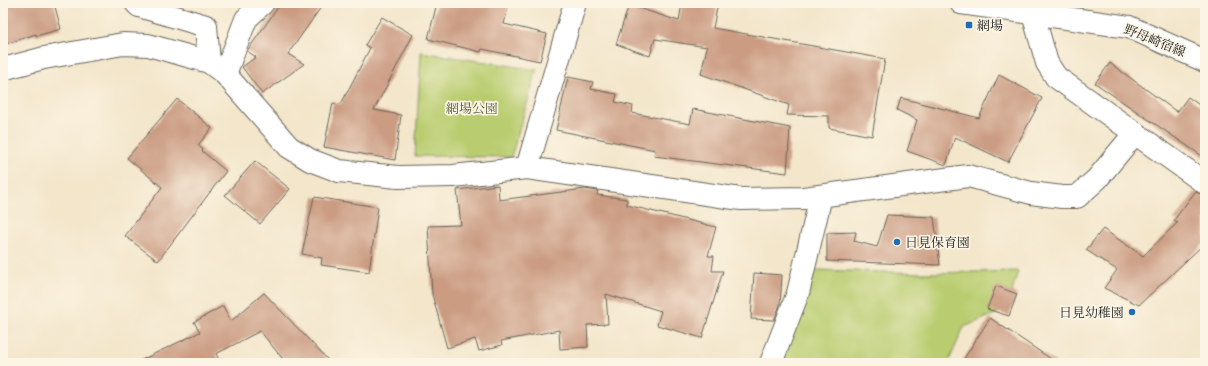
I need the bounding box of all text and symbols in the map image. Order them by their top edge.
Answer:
place label: 網場 [977,17,1003,35]
marker: 網場 [964,20,974,30]
street label: 野母崎宿線 [1121,20,1188,61]
park label: 網場公園 [446,100,498,118]
place label: 日見保育園 [905,234,970,252]
marker: 日見保育園 [892,237,902,247]
place label: 日見幼稚園 [1059,304,1124,322]
marker: 日見幼稚園 [1127,307,1137,317]

